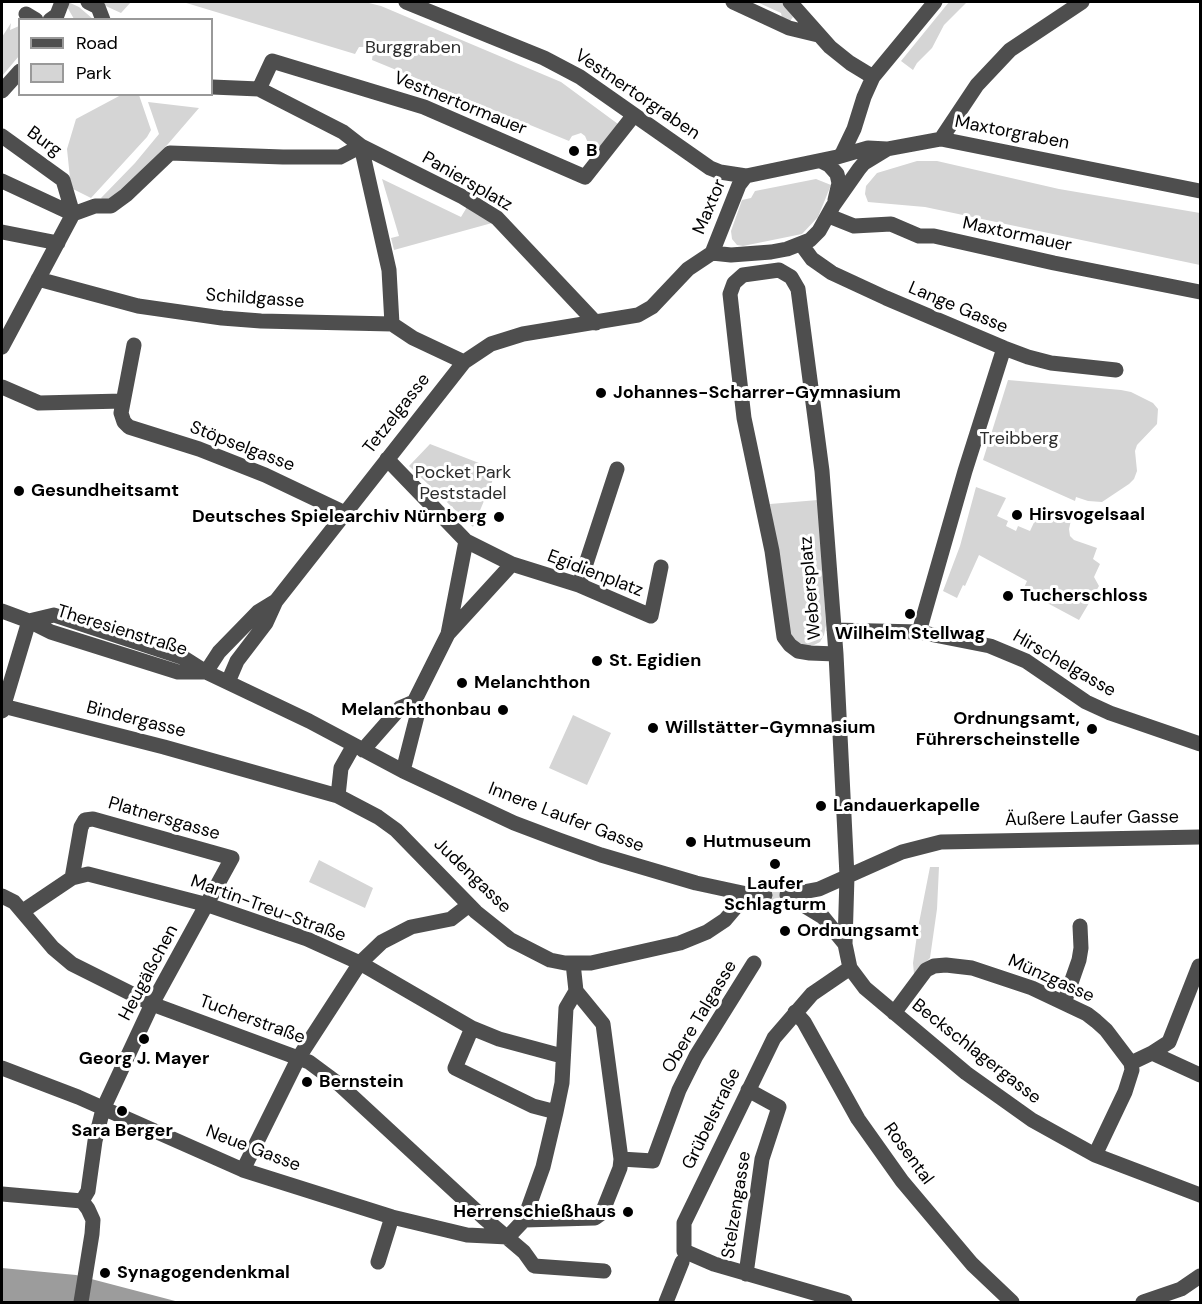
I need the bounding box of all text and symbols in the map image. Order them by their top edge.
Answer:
legend [18,18,213,96]
text: Road [76,31,118,55]
park label: Burggraben [365,37,461,59]
street label: Vestnertorgraben [570,45,704,145]
text: Park [76,61,112,85]
street label: Vestnertormauer [391,68,529,140]
street label: Maxtorgraben [953,111,1071,155]
street label: Burg [22,122,66,162]
place label: B [586,140,597,162]
marker: B [567,144,581,158]
street label: Paniersplatz [418,148,516,216]
street label: Maxtor [689,176,731,238]
street label: Maxtormauer [960,213,1074,257]
street label: Lange Gasse [905,277,1011,339]
street label: Schildgasse [205,285,305,313]
street label: Tetzelgasse [359,370,435,458]
place label: Johannes-Scharrer-Gymnasium [613,382,901,404]
marker: Johannes-Scharrer-Gymnasium [594,386,608,400]
street label: Stöpselgasse [187,417,297,477]
park label: Treibberg [979,428,1059,450]
park label: Pocket Park Peststadel [415,462,511,504]
place label: Gesundheitsamt [31,480,179,502]
marker: Gesundheitsamt [12,484,26,498]
place label: Hirsvogelsaal [1029,504,1145,526]
place label: Deutsches Spielearchiv Nürnberg [192,506,487,528]
marker: Hirsvogelsaal [1010,508,1024,522]
marker: Deutsches Spielearchiv Nürnberg [492,510,506,524]
street label: Webersplatz [796,535,826,641]
street label: Egidienplatz [544,546,646,602]
place label: Tucherschloss [1020,585,1148,607]
marker: Tucherschloss [1001,589,1015,603]
street label: Theresienstraße [54,601,190,661]
marker: Wilhelm Stellwag [903,607,917,621]
place label: Wilhelm Stellwag [835,623,985,645]
street label: Hirschelgasse [1009,626,1119,702]
place label: St. Egidien [609,650,701,672]
marker: St. Egidien [590,654,604,668]
place label: Melanchthon [474,672,590,694]
marker: Melanchthon [455,676,469,690]
street label: Bindergasse [84,697,188,743]
place label: Melanchthonbau [341,699,491,721]
marker: Melanchthonbau [496,703,510,717]
place label: Ordnungsamt, Führerscheinstelle [916,708,1080,750]
place label: Willstätter-Gymnasium [665,717,875,739]
marker: Willstätter-Gymnasium [646,721,660,735]
marker: Ordnungsamt, Führerscheinstelle [1085,722,1099,736]
street label: Innere Laufer Gasse [485,778,647,858]
street label: Platnersgasse [106,793,222,845]
place label: Landauerkapelle [833,795,980,817]
marker: Landauerkapelle [814,799,828,813]
street label: Äußere Laufer Gasse [1005,807,1179,831]
place label: Hutmuseum [703,831,811,853]
street label: Judengasse [429,834,515,918]
marker: Hutmuseum [684,835,698,849]
marker: Laufer Schlagturm [768,857,782,871]
street label: Martin-Treu-Straße [187,871,349,947]
place label: Laufer Schlagturm [724,873,826,916]
place label: Ordnungsamt [797,920,919,942]
street label: Heugäßchen [115,921,183,1025]
marker: Ordnungsamt [778,924,792,938]
street label: Münzgasse [1005,950,1097,1008]
street label: Obere Talgasse [658,957,742,1077]
street label: Tucherstraße [196,991,308,1049]
street label: Beckschlagergasse [907,995,1045,1109]
marker: Georg J. Mayer [137,1032,151,1046]
place label: Georg J. Mayer [79,1048,209,1070]
street label: Grübelstraße [678,1065,746,1173]
place label: Bernstein [319,1071,404,1093]
marker: Bernstein [300,1075,314,1089]
marker: Sara Berger [115,1104,129,1118]
street label: Rosental [878,1119,938,1189]
place label: Sara Berger [71,1120,173,1142]
street label: Neue Gasse [203,1121,303,1177]
street label: Stelzengasse [718,1150,756,1260]
place label: Herrenschießhaus [453,1201,616,1223]
marker: Herrenschießhaus [621,1205,635,1219]
place label: Synagogendenkmal [117,1262,290,1284]
marker: Synagogendenkmal [98,1266,112,1280]

